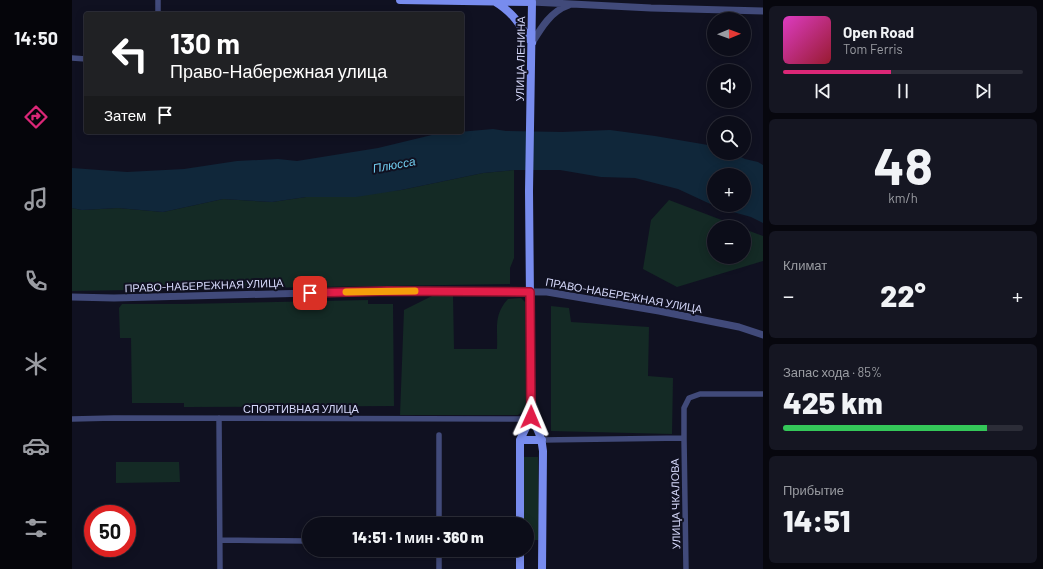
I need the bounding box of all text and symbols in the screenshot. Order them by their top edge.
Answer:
north arrow [707,12,751,56]
map controls [707,12,751,264]
street label: УЛИЦА ЛЕНИНА [513,16,527,102]
text: Open Road [843,23,914,41]
text: 130 m [170,26,240,60]
text: 14:50 [14,27,58,49]
icon: left [104,28,156,80]
text: Tom Ferris [843,41,903,57]
text: Право-Набережная улица [170,60,387,82]
button: sound [707,64,751,108]
icon: previous [812,80,834,102]
icon: pause [892,80,914,102]
icon: next [972,80,994,102]
icon: directions [22,103,50,131]
icon: arrive [154,104,176,126]
text: Затем [104,106,146,124]
button: search [707,116,751,160]
text: 48 [873,133,933,195]
water label: Плюсса [372,153,417,175]
button: + [707,168,751,212]
icon: music [22,185,50,213]
text: km/h [888,190,918,206]
button: − [707,220,751,264]
text: Климат [783,257,827,273]
icon: phone [22,267,50,295]
street label: ПРАВО-НАБЕРЕЖНАЯ УЛИЦА [545,275,704,315]
street label: ПРАВО-НАБЕРЕЖНАЯ УЛИЦА [124,276,284,294]
pin [293,276,327,310]
text: 22° [880,277,926,313]
icon: arrive [299,282,321,304]
text: − [783,282,794,308]
text: + [1012,282,1023,308]
icon: climate [22,350,50,378]
text: Запас хода · 85% [783,364,882,380]
text: 425 km [783,384,883,420]
position arrow [510,396,552,438]
street label: СПОРТИВНАЯ УЛИЦА [243,402,360,415]
icon: car [22,432,50,460]
street label: УЛИЦА ЧКАЛОВА [668,458,682,550]
text: Прибытие [783,482,844,498]
text: 14:51 [783,502,850,538]
speed limit sign: 50 [84,505,136,557]
icon: filters [22,514,50,542]
text: 14:51 · 1 мин · 360 m [352,528,484,546]

